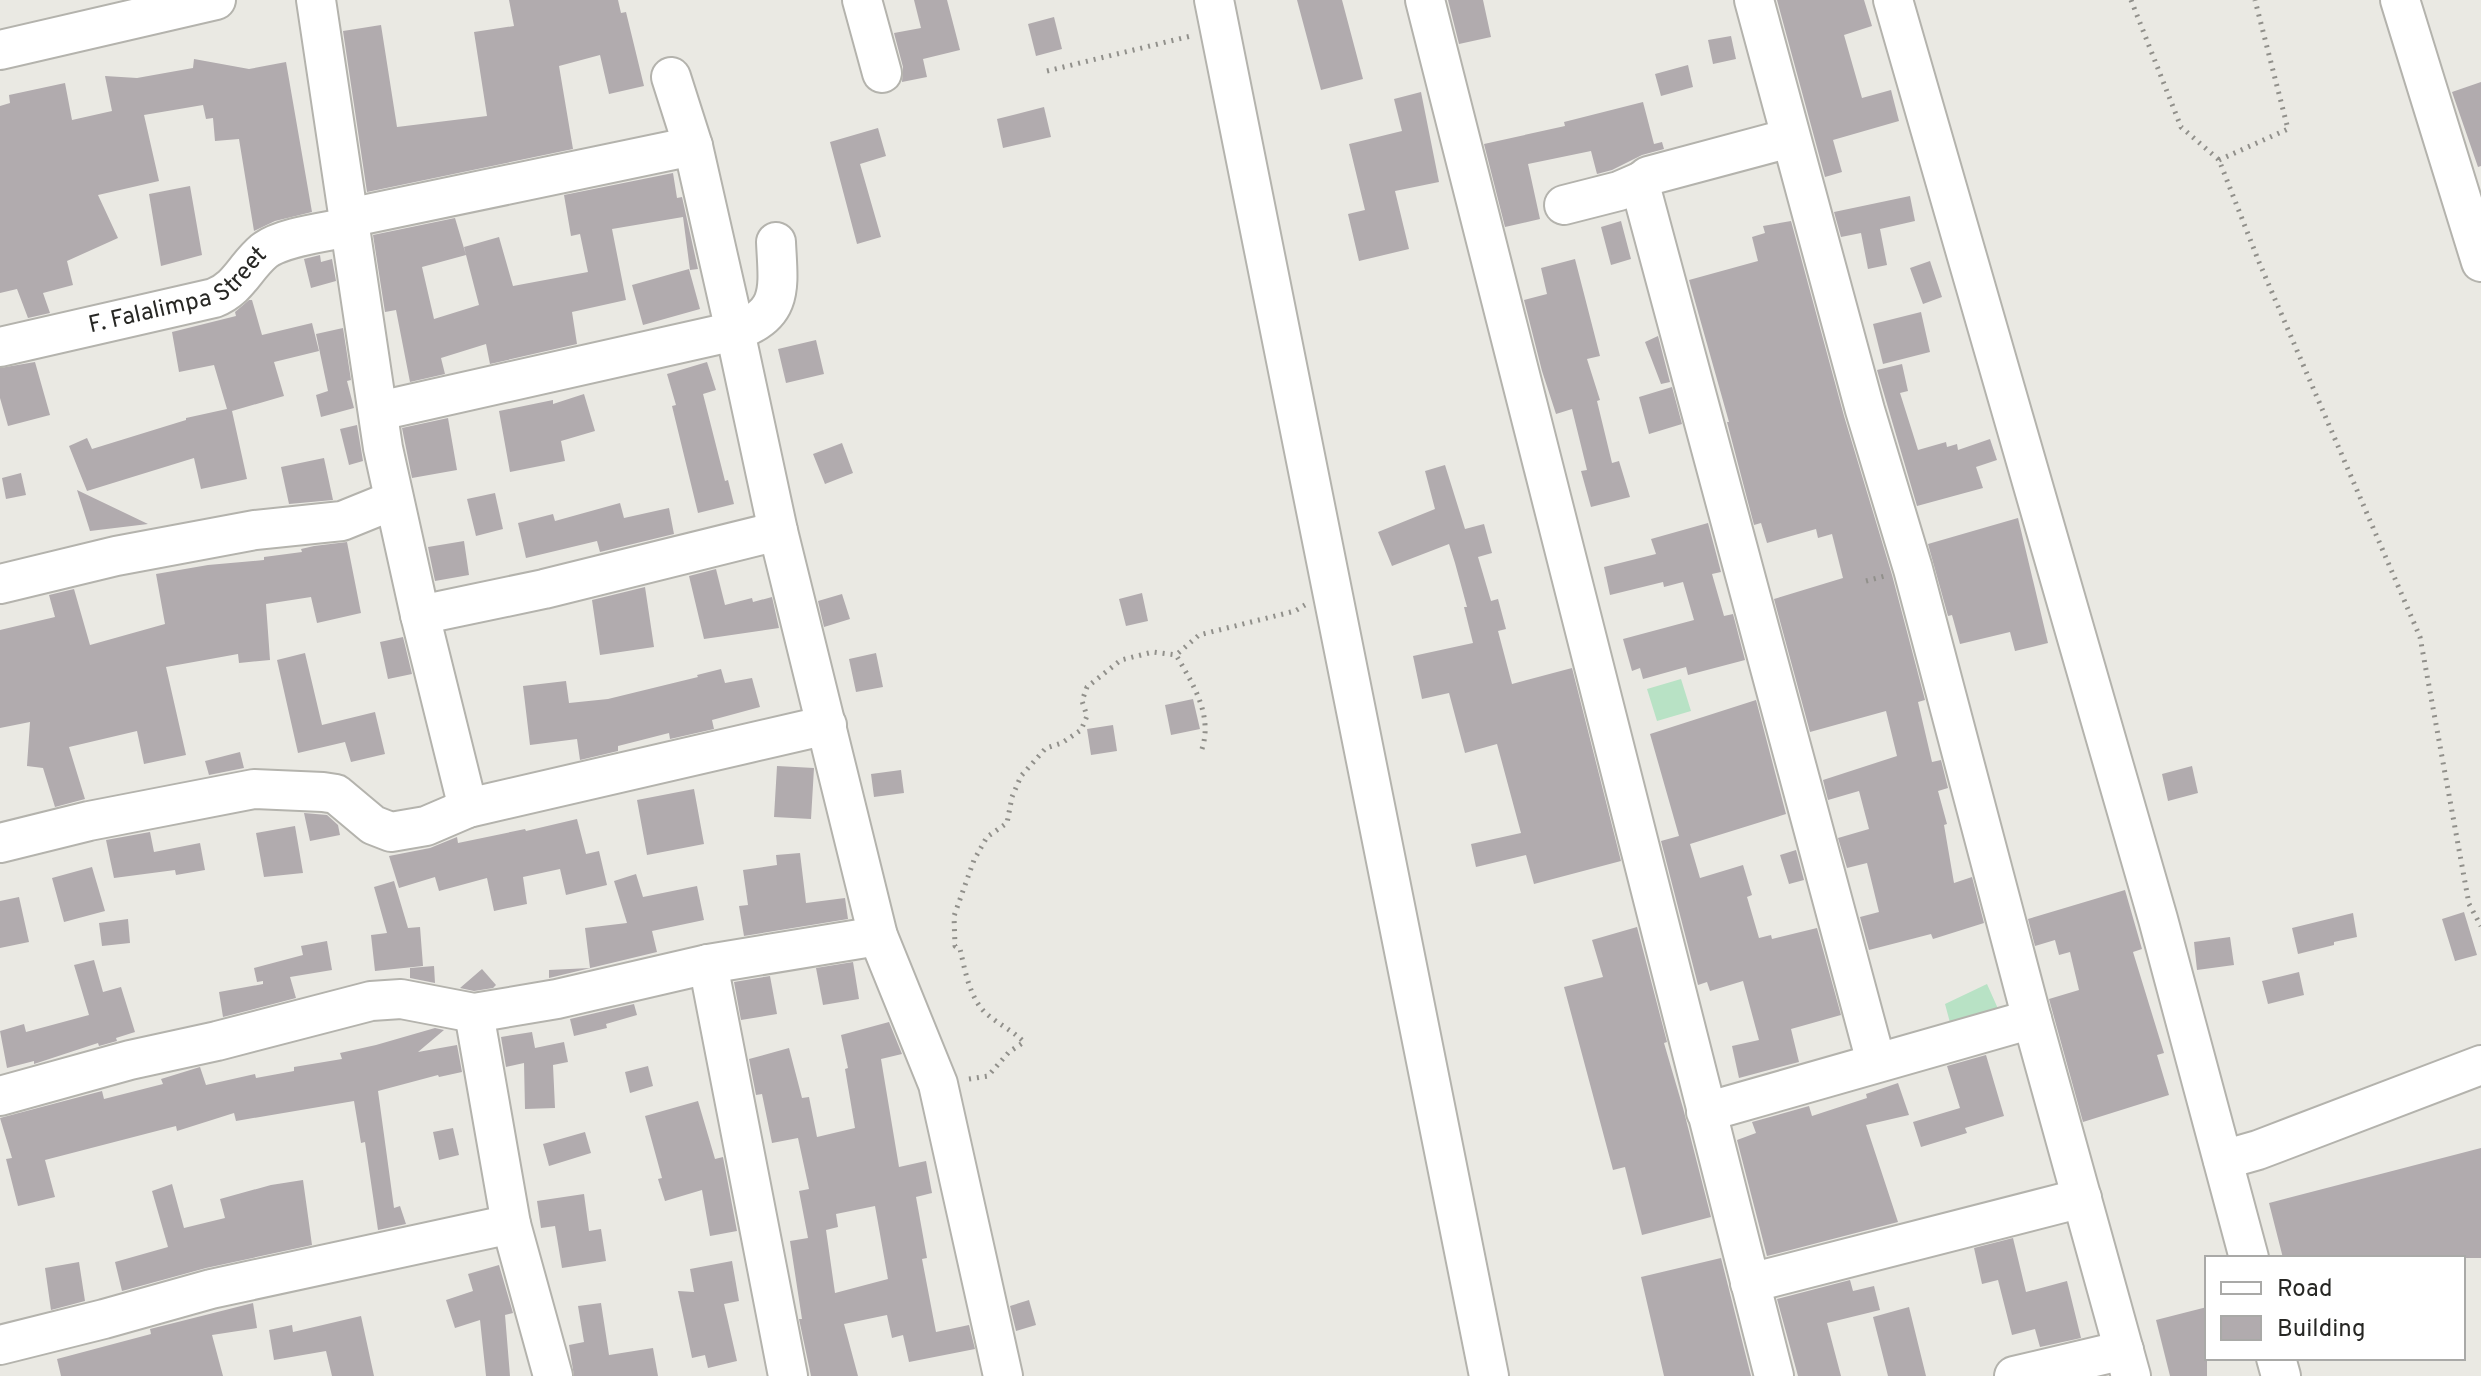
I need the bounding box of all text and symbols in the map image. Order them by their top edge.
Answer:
street label: F. Falalimpa Street [86,240,274,341]
legend [2205,1256,2465,1360]
text: Road [2277,1275,2333,1305]
text: Building [2277,1315,2366,1345]

